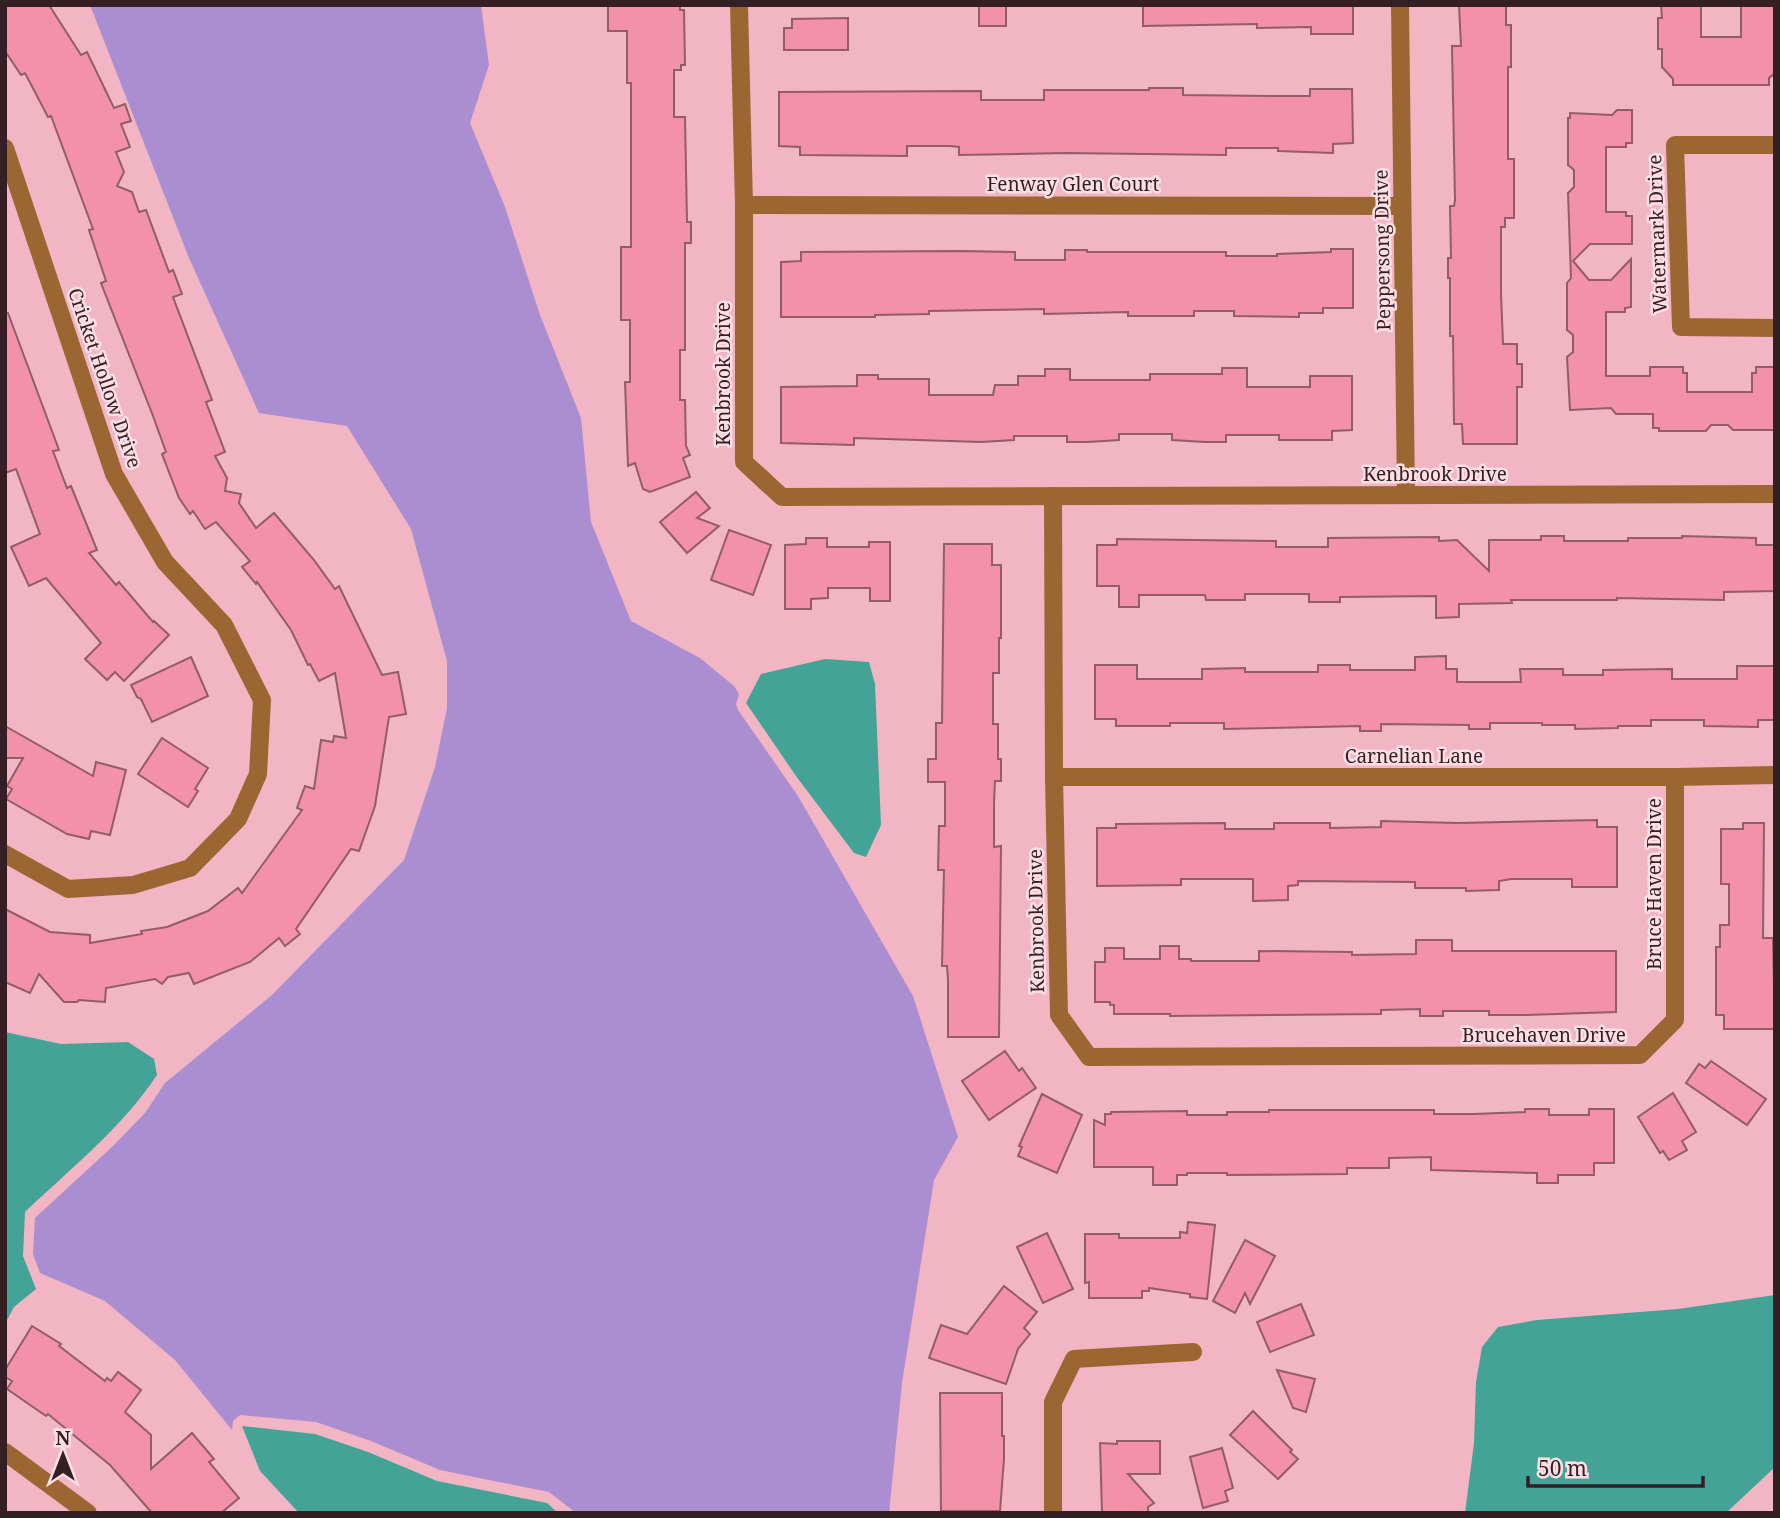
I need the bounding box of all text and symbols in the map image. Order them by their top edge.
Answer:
street label: Watermark Drive [1641,154,1673,314]
street label: Peppersong Drive [1368,169,1396,331]
street label: Fenway Glen Court [987,171,1160,197]
street label: Cricket Hollow Drive [62,285,148,471]
street label: Kenbrook Drive [710,302,736,446]
street label: Kenbrook Drive [1363,461,1507,487]
street label: Carnelian Lane [1345,743,1483,769]
street label: Bruce Haven Drive [1641,798,1667,970]
street label: Kenbrook Drive [1022,849,1050,993]
street label: Brucehaven Drive [1462,1022,1626,1048]
north arrow [28,1420,98,1490]
text: N [56,1425,71,1451]
scale bar [1528,1444,1703,1488]
text: 50 m [1538,1454,1587,1482]

